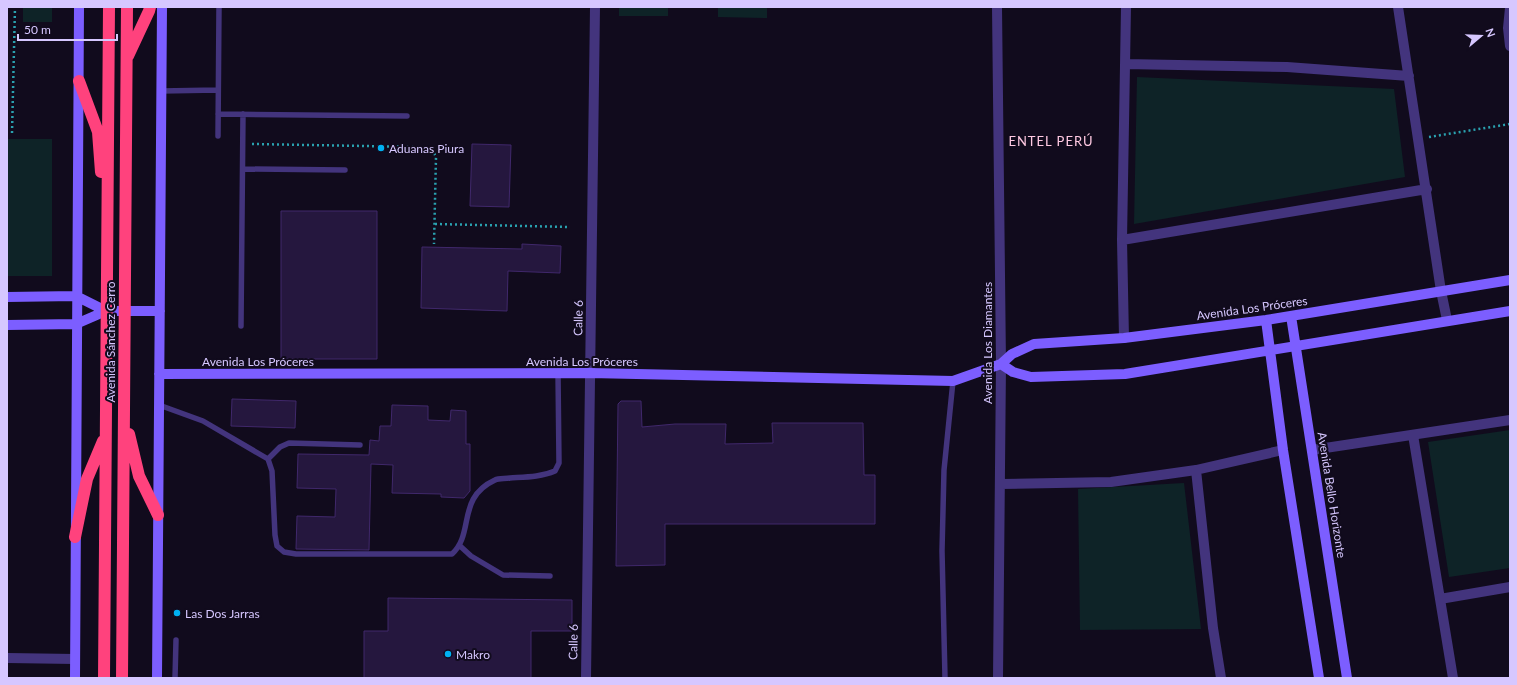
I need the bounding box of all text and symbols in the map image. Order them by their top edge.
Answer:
scale bar [18,16,117,42]
north arrow [1461,16,1501,56]
text: 50 m [24,22,51,37]
text: N [1483,26,1498,39]
district label: ENTEL PERÚ [1008,133,1094,149]
place label: Aduanas Piura [389,141,464,156]
marker: Aduanas Piura [376,143,386,153]
street label: Avenida Sánchez Cerro [103,281,118,403]
street label: Avenida Los Diamantes [980,282,995,404]
street label: Avenida Los Próceres [1196,293,1308,323]
street label: Calle 6 [570,300,586,336]
street label: Avenida Los Próceres [202,354,314,369]
street label: Avenida Los Próceres [526,354,638,369]
street label: Avenida Bello Horizonte [1315,431,1349,559]
place label: Las Dos Jarras [185,606,260,621]
marker: Las Dos Jarras [172,608,182,618]
street label: Calle 6 [565,624,581,660]
place label: Makro [456,647,490,662]
marker: Makro [443,649,453,659]

